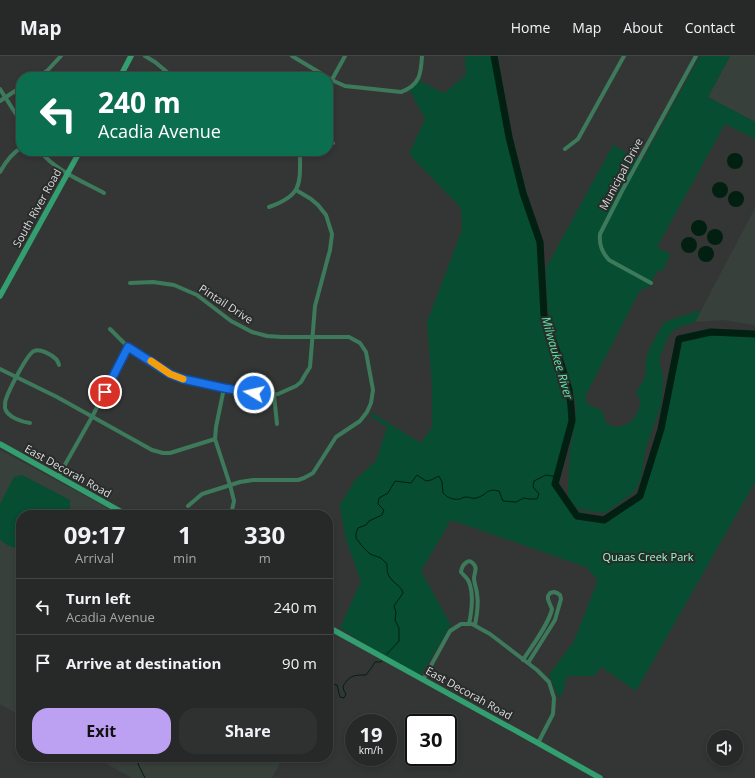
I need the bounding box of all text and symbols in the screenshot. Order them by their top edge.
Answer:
text: Map [20,15,61,41]
text: Home [511,18,550,37]
text: Map [572,18,601,37]
text: About [623,18,663,37]
text: Contact [685,18,735,37]
text: 240 m [98,83,181,121]
icon: left [32,88,84,140]
text: Acadia Avenue [98,119,221,143]
street label: Municipal Drive [595,135,646,212]
street label: South River Road [9,166,64,250]
street label: Pintail Drive [196,281,256,327]
water label: Milwaukee River [538,314,578,402]
position arrow [233,372,275,414]
pin [88,375,122,409]
icon: arrive [94,381,116,403]
street label: East Decorah Road [22,441,114,501]
text: 09:17 [64,518,125,551]
text: 1 [178,518,192,551]
text: 330 [244,518,285,551]
text: Arrival [75,549,114,567]
text: min [173,549,196,567]
text: m [259,549,271,567]
park label: Quaas Creek Park [602,549,694,564]
text: Turn left [66,588,131,608]
icon: left [32,596,54,618]
text: 240 m [273,597,317,617]
text: Acadia Avenue [66,608,155,626]
icon: arrive [32,652,54,674]
text: Arrive at destination [66,653,221,673]
text: 90 m [282,653,317,673]
street label: East Decorah Road [423,663,515,723]
button: Exit [32,708,171,754]
button: Share [179,708,317,754]
speed limit sign: 30 [405,714,457,766]
text: 19 [360,721,382,748]
map controls [707,730,743,766]
button: sound [707,730,743,766]
text: km/h [359,743,383,757]

